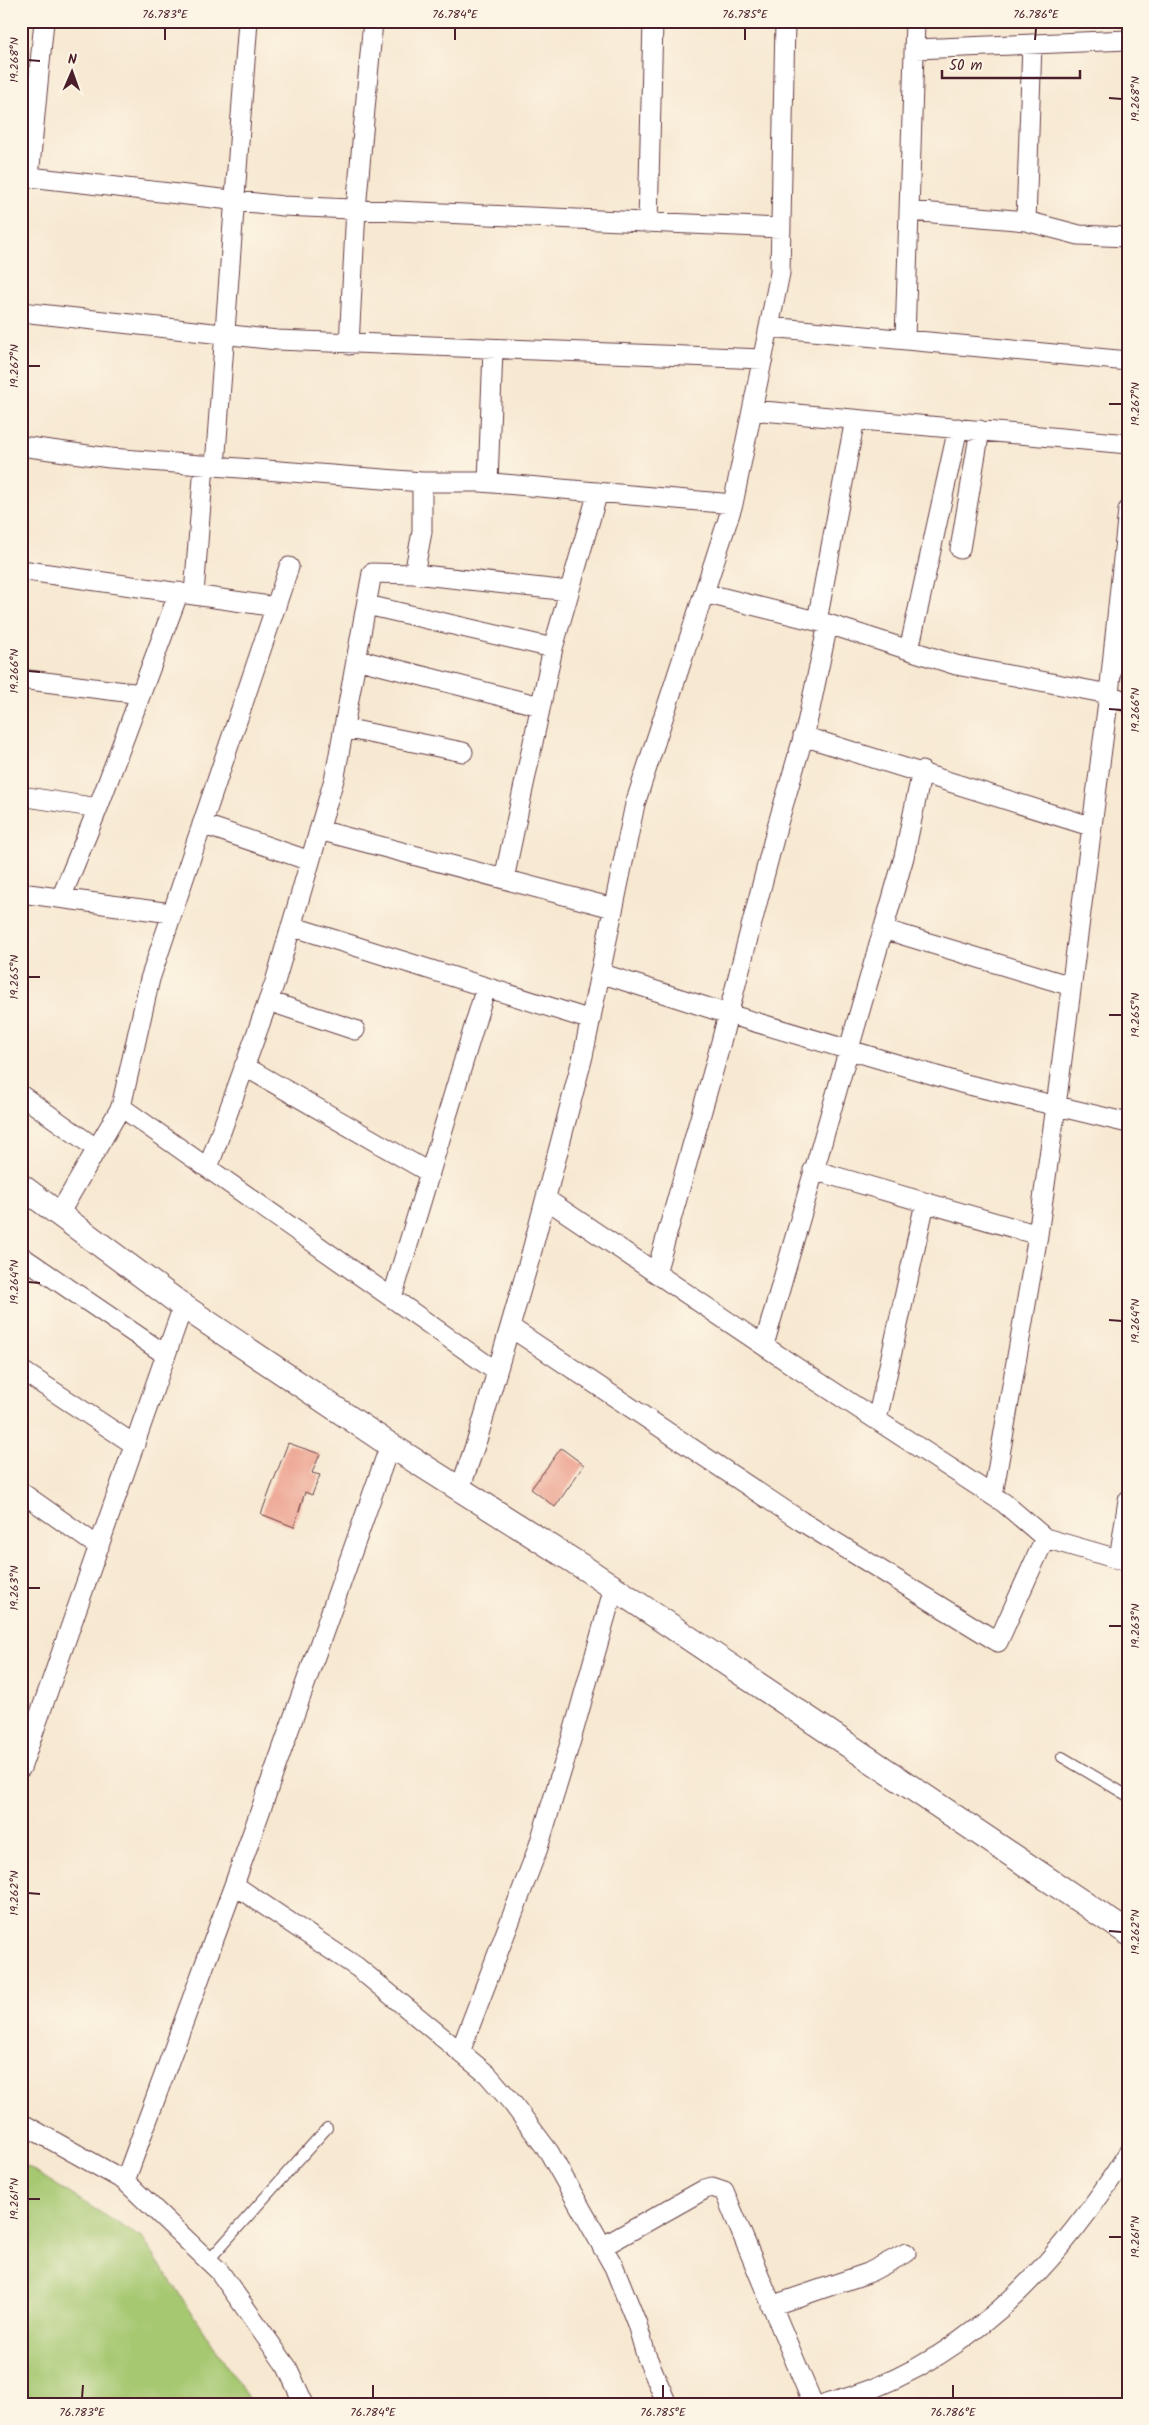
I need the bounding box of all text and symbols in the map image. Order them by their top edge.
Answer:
text: 76.783°E [142,5,189,24]
text: 76.784°E [432,5,479,24]
text: 76.785°E [722,5,769,24]
text: 76.786°E [1013,5,1060,24]
text: 19.268°N [5,37,24,83]
north arrow [48,48,98,98]
scale bar [942,48,1079,80]
text: N [68,49,77,71]
text: 50 m [949,54,983,78]
text: 19.268°N [1126,76,1145,122]
text: 19.267°N [5,344,24,388]
text: 19.267°N [1126,382,1145,426]
text: 19.266°N [5,649,24,693]
text: 19.266°N [1126,688,1145,732]
text: 19.265°N [5,955,24,999]
text: 19.265°N [1126,993,1145,1037]
text: 19.264°N [5,1260,24,1304]
text: 19.264°N [1126,1299,1145,1343]
text: 19.263°N [5,1565,24,1611]
text: 19.263°N [1126,1603,1145,1649]
text: 19.262°N [5,1870,24,1916]
text: 19.262°N [1126,1909,1145,1955]
text: 19.261°N [5,2178,24,2220]
text: 19.261°N [1126,2216,1145,2258]
text: 76.783°E [59,2403,106,2422]
text: 76.784°E [350,2403,397,2422]
text: 76.785°E [640,2403,687,2422]
text: 76.786°E [930,2403,977,2422]

